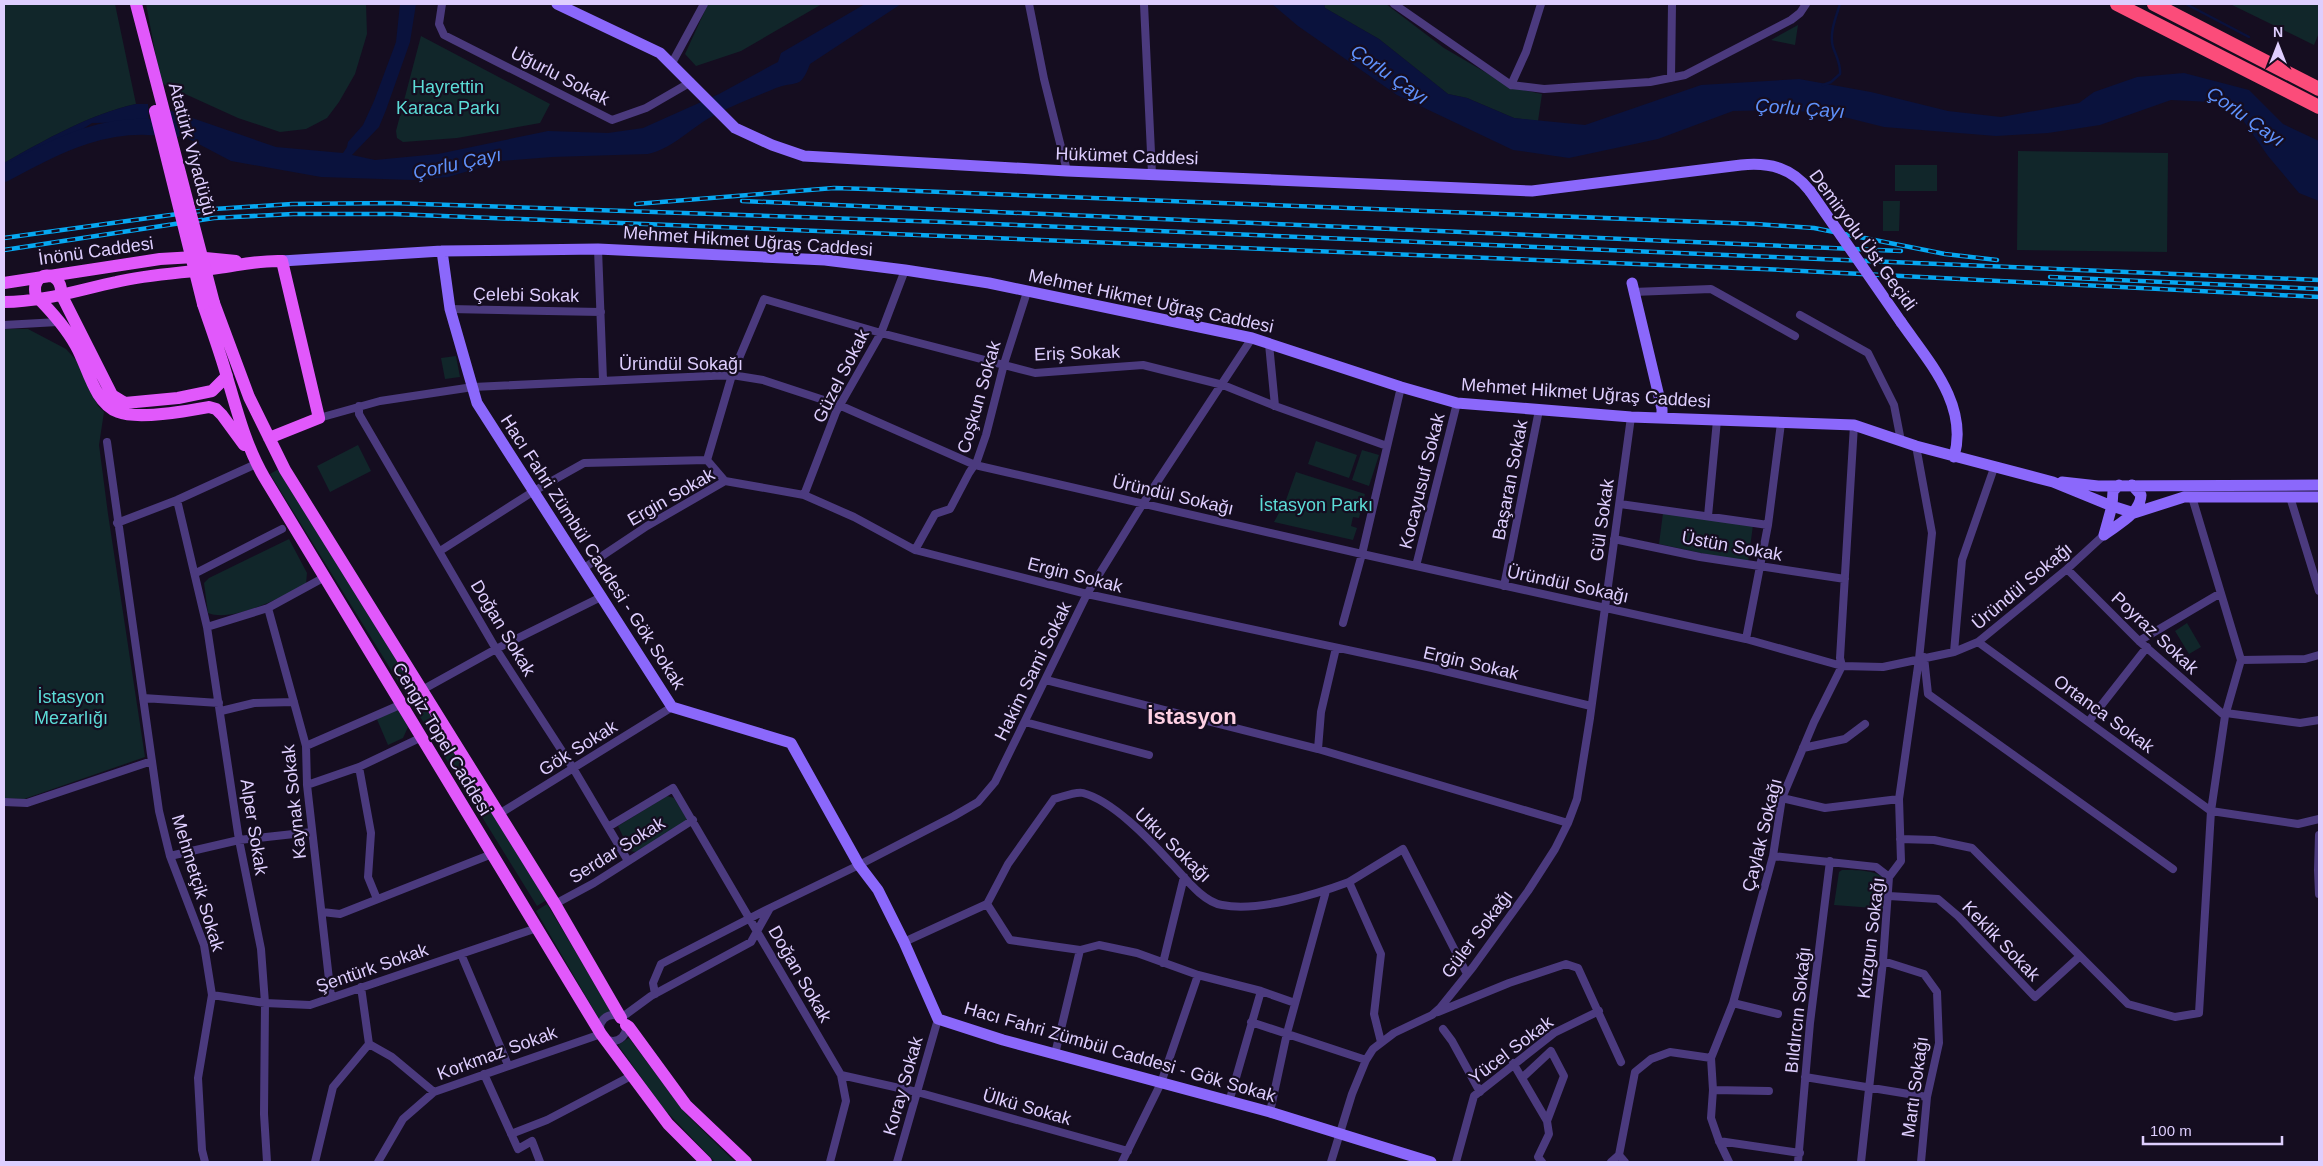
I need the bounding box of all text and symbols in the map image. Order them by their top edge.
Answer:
north arrow [2253,20,2303,70]
text: N [2273,24,2283,40]
water label: Çorlu Çayı [1347,40,1432,109]
street label: Uğurlu Sokak [507,43,614,110]
park label: Hayrettin Karaca Parkı [396,77,500,118]
street label: Atatürk Viyadüğü [165,80,219,218]
water label: Çorlu Çayı [2203,82,2288,151]
water label: Çorlu Çayı [1754,95,1845,122]
water label: Çorlu Çayı [411,144,503,183]
street label: Hükümet Caddesi [1055,144,1199,168]
street label: Demiryolu Üst Geçidi [1805,166,1921,314]
street label: Mehmet Hikmet Uğraş Caddesi [623,222,873,260]
street label: İnönü Caddesi [37,233,155,269]
street label: Mehmet Hikmet Uğraş Caddesi [1027,265,1275,337]
street label: Çelebi Sokak [473,284,580,306]
street label: Güzel Sokak [809,325,874,426]
street label: Coşkun Sokak [953,338,1005,456]
street label: Eriş Sokak [1034,341,1121,364]
street label: Üründül Sokağı [619,354,743,374]
street label: Mehmet Hikmet Uğraş Caddesi [1461,374,1711,412]
street label: Kocayusuf Sokak [1395,410,1449,551]
street label: Hacı Fahri Zümbül Caddesi - Gök Sokak [497,411,690,694]
street label: Başaran Sokak [1489,417,1532,542]
street label: Ergin Sokak [624,464,719,530]
street label: Üründül Sokağı [1110,471,1236,519]
street label: Gül Sokak [1586,477,1618,563]
park label: İstasyon Parkı [1259,495,1373,515]
street label: Üstün Sokak [1680,527,1785,565]
street label: Üründül Sokağı [1968,538,2076,634]
street label: Ergin Sokak [1025,554,1125,597]
street label: Üründül Sokağı [1505,561,1631,607]
street label: Doğan Sokak [467,577,540,680]
street label: Poyraz Sokak [2108,588,2203,679]
street label: Hakim Sami Sokak [991,597,1076,744]
street label: Ergin Sokak [1421,642,1521,684]
street label: Cengiz Topel Caddesi [388,659,496,819]
street label: Ortanca Sokak [2050,671,2159,758]
park label: İstasyon Mezarlığı [34,687,108,728]
district label: İstasyon [1147,704,1237,729]
street label: Gök Sokak [535,716,621,780]
street label: Kaynak Sokak [278,743,310,860]
street label: Çaylak Sokağı [1738,776,1786,894]
street label: Alper Sokak [237,778,272,877]
street label: Utku Sokağı [1131,804,1215,886]
street label: Mehmetçik Sokak [168,812,229,955]
street label: Serdar Sokak [565,812,669,887]
street label: Kuzgun Sokağı [1854,876,1888,1000]
street label: Güler Sokağı [1437,886,1517,982]
street label: Keklik Sokak [1958,897,2045,986]
street label: Doğan Sokak [764,922,836,1027]
street label: Şentürk Sokak [313,939,432,997]
street label: Bıldırcın Sokağı [1781,946,1815,1074]
street label: Hacı Fahri Zümbül Caddesi - Gök Sokak [962,998,1279,1106]
street label: Yücel Sokak [1465,1011,1558,1088]
street label: Korkmaz Sokak [434,1022,561,1084]
street label: Koray Sokak [879,1033,927,1138]
street label: Martı Sokağı [1898,1035,1932,1139]
street label: Ülkü Sokak [980,1085,1074,1129]
scale bar [2143,1114,2282,1146]
text: 100 m [2150,1122,2192,1139]

